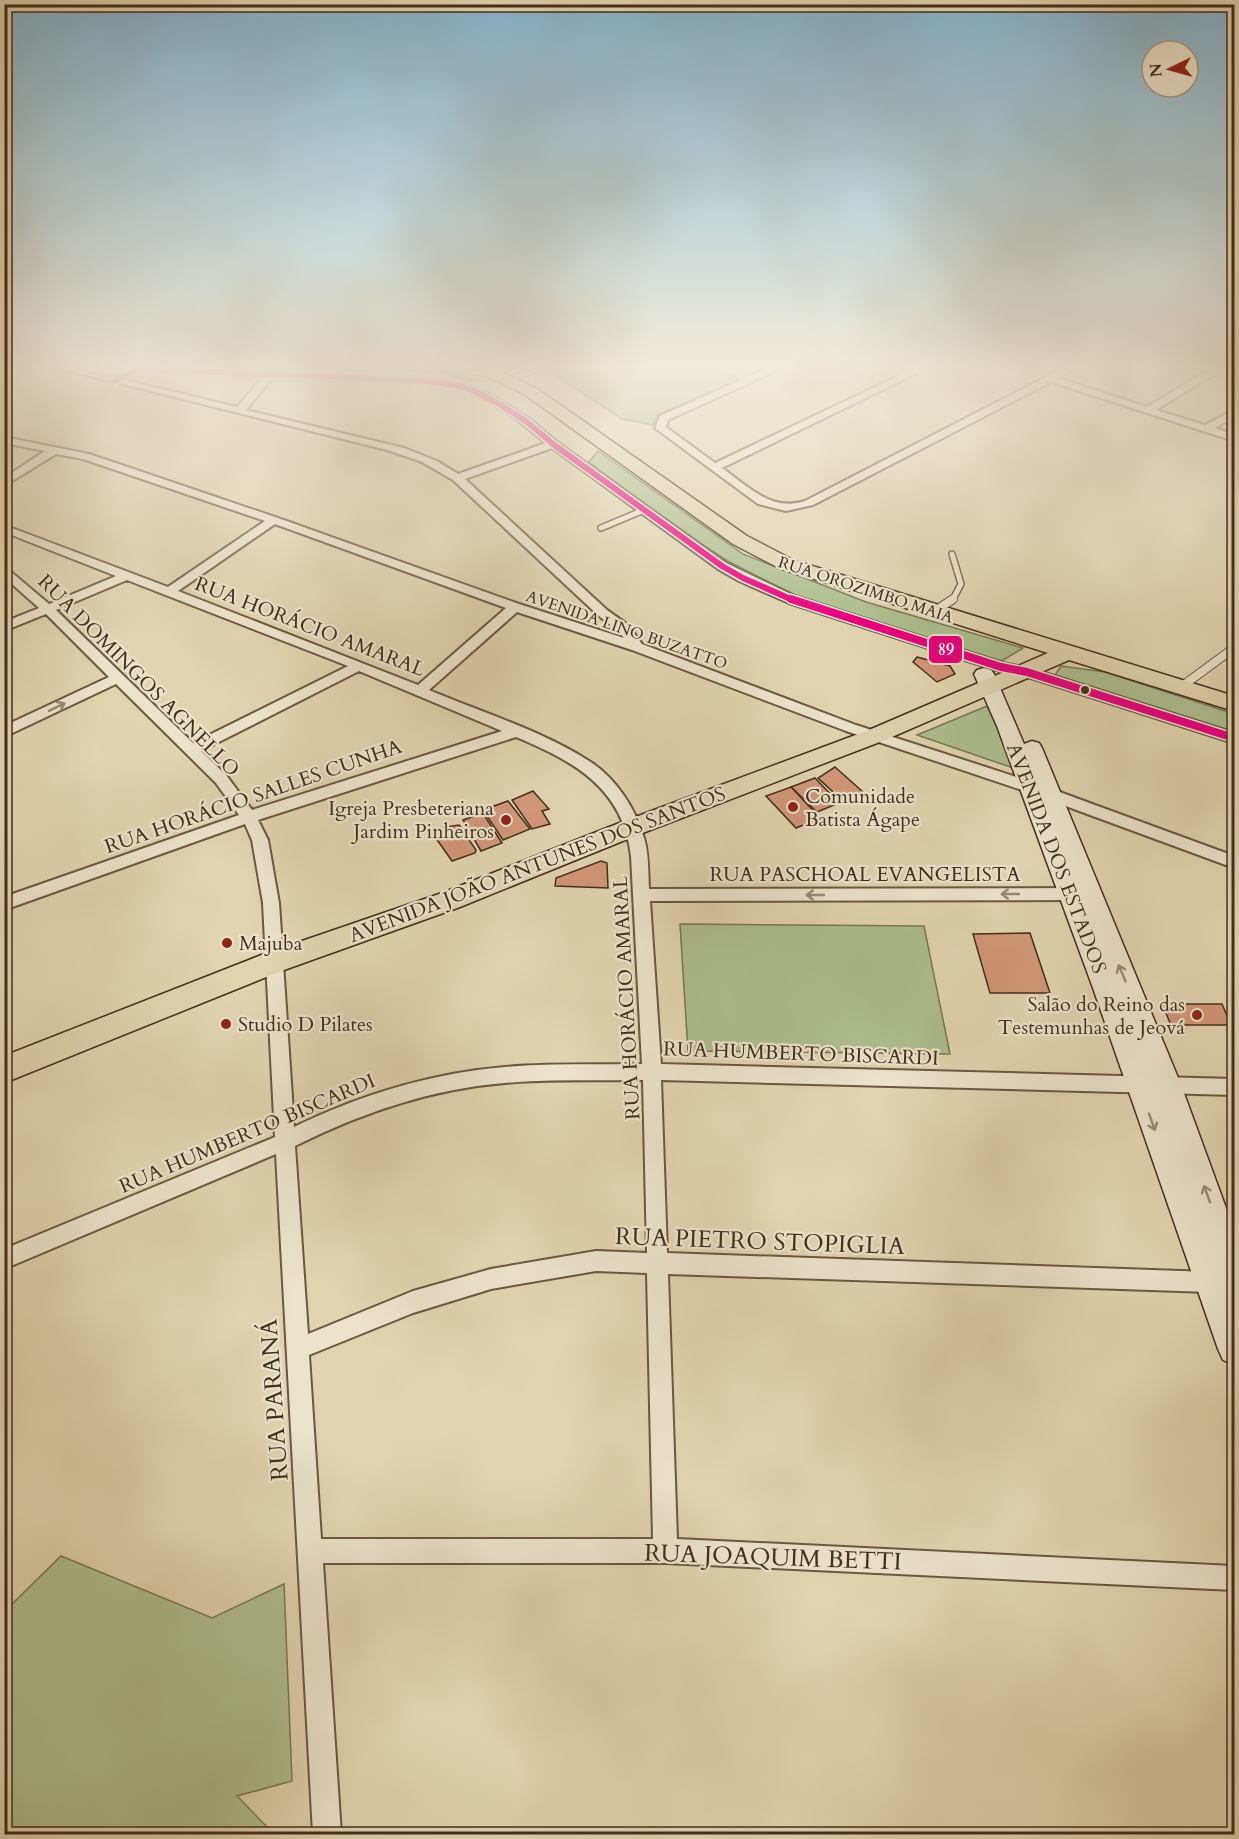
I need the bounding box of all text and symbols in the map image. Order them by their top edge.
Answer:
north arrow [1140,39,1200,99]
text: N [1144,62,1168,78]
street label: RUA OROZIMBO MAIA [775,551,957,629]
street label: RUA DOMINGOS AGNELLO [32,568,246,782]
street label: RUA HORÁCIO AMARAL [191,570,429,683]
street label: AVENIDA LINO BUZATTO [523,585,730,675]
line badge: 89 [928,635,963,664]
text: 89 [938,639,954,661]
unlabelled marker [1079,684,1091,696]
one-way arrow [48,700,66,712]
street label: RUA HORÁCIO SALLES CUNHA [101,733,406,860]
street label: AVENIDA DOS ESTADOS [1000,739,1113,977]
street label: AVENIDA JOÃO ANTUNES DOS SANTOS [345,780,729,949]
place label: Comunidade Batista Ágape [805,783,920,833]
place label: Igreja Presbeteriana Jardim Pinheiros [328,795,494,845]
marker: Comunidade Batista Ágape [786,800,800,814]
marker: Igreja Presbeteriana Jardim Pinheiros [499,813,513,827]
street label: RUA PASCHOAL EVANGELISTA [709,861,1021,888]
street label: RUA HORÁCIO AMARAL [607,874,646,1121]
one-way arrow [806,889,826,901]
one-way arrow [1001,889,1021,900]
place label: Majuba [239,930,303,957]
marker: Majuba [220,936,234,950]
one-way arrow [1116,964,1128,982]
place label: Salão do Reino das Testemunhas de Jeová [998,991,1185,1041]
marker: Salão do Reino das Testemunhas de Jeová [1190,1008,1204,1022]
place label: Studio D Pilates [238,1011,373,1038]
marker: Studio D Pilates [219,1017,233,1031]
street label: RUA HUMBERTO BISCARDI [663,1035,939,1072]
street label: RUA HUMBERTO BISCARDI [115,1067,379,1200]
one-way arrow [1148,1112,1159,1131]
one-way arrow [1201,1185,1212,1204]
street label: RUA PIETRO STOPIGLIA [615,1220,906,1263]
street label: RUA PARANÁ [252,1317,297,1482]
street label: RUA JOAQUIM BETTI [644,1537,902,1578]

